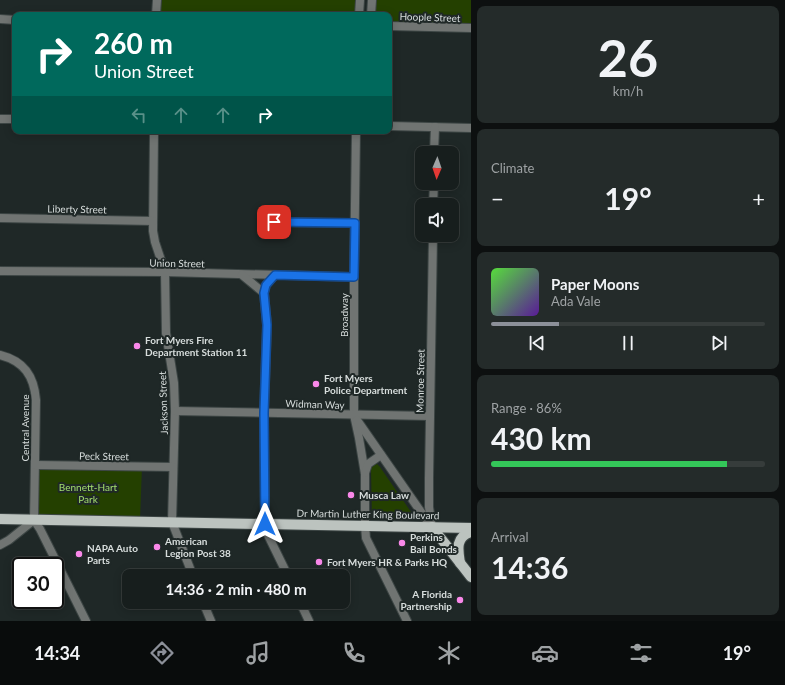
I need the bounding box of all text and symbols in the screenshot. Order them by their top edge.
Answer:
street label: Hoople Street [399,10,461,24]
text: 260 m [94,26,173,60]
text: 26 [598,26,658,88]
icon: right [28,28,80,80]
text: Union Street [94,60,194,82]
text: km/h [613,83,643,99]
icon: left [128,104,150,126]
icon: ahead [170,104,192,126]
icon: ahead [212,104,234,126]
icon: right [254,104,276,126]
north arrow [415,146,459,190]
map controls [415,146,459,242]
text: Climate [491,160,534,176]
text: 19° [604,180,652,216]
text: − [491,185,504,212]
text: + [752,185,765,212]
button: sound [415,198,459,242]
street label: Liberty Street [47,202,107,216]
pin [257,205,291,239]
icon: arrive [263,211,285,233]
street label: Union Street [149,257,205,269]
text: Paper Moons [551,275,639,293]
street label: Broadway [338,292,350,337]
text: Ada Vale [551,293,601,309]
icon: previous [526,332,548,354]
icon: pause [617,332,639,354]
icon: next [708,332,730,354]
place label: Fort Myers Fire Department Station 11 [145,334,248,358]
marker: Fort Myers Fire Department Station 11 [132,341,142,351]
street label: Monroe Street [413,349,427,413]
street label: Jackson Street [156,371,170,435]
place label: Fort Myers Police Department [324,372,408,396]
marker: Fort Myers Police Department [311,379,321,389]
street label: Central Avenue [19,394,31,462]
street label: Widman Way [285,397,346,411]
text: Range · 86% [491,400,562,416]
text: 430 km [491,420,592,456]
street label: Peck Street [79,450,129,462]
park label: Bennett-Hart Park [59,481,118,505]
place label: Musca Law [359,489,409,501]
marker: Musca Law [346,490,356,500]
position arrow [244,503,286,545]
street label: Dr Martin Luther King Boulevard [296,507,440,521]
text: Arrival [491,529,528,545]
place label: Perkins Bail Bonds [410,531,458,555]
place label: American Legion Post 38 [164,535,231,559]
marker: Perkins Bail Bonds [397,538,407,548]
place label: NAPA Auto Parts [87,542,138,566]
marker: American Legion Post 38 [152,542,162,552]
marker: NAPA Auto Parts [74,549,84,559]
text: 14:36 [491,549,568,585]
place label: Fort Myers HR & Parks HQ [327,556,448,568]
speed limit sign: 30 [12,557,64,609]
marker: Fort Myers HR & Parks HQ [314,557,324,567]
text: 14:36 · 2 min · 480 m [166,580,306,598]
place label: A Florida Partnership [400,588,452,612]
marker: A Florida Partnership [455,595,465,605]
icon: directions [148,639,176,667]
icon: music [244,639,272,667]
icon: phone [340,639,368,667]
icon: climate [435,639,463,667]
icon: car [531,639,559,667]
icon: filters [627,639,655,667]
text: 14:34 [34,642,80,664]
text: 19° [723,642,751,664]

